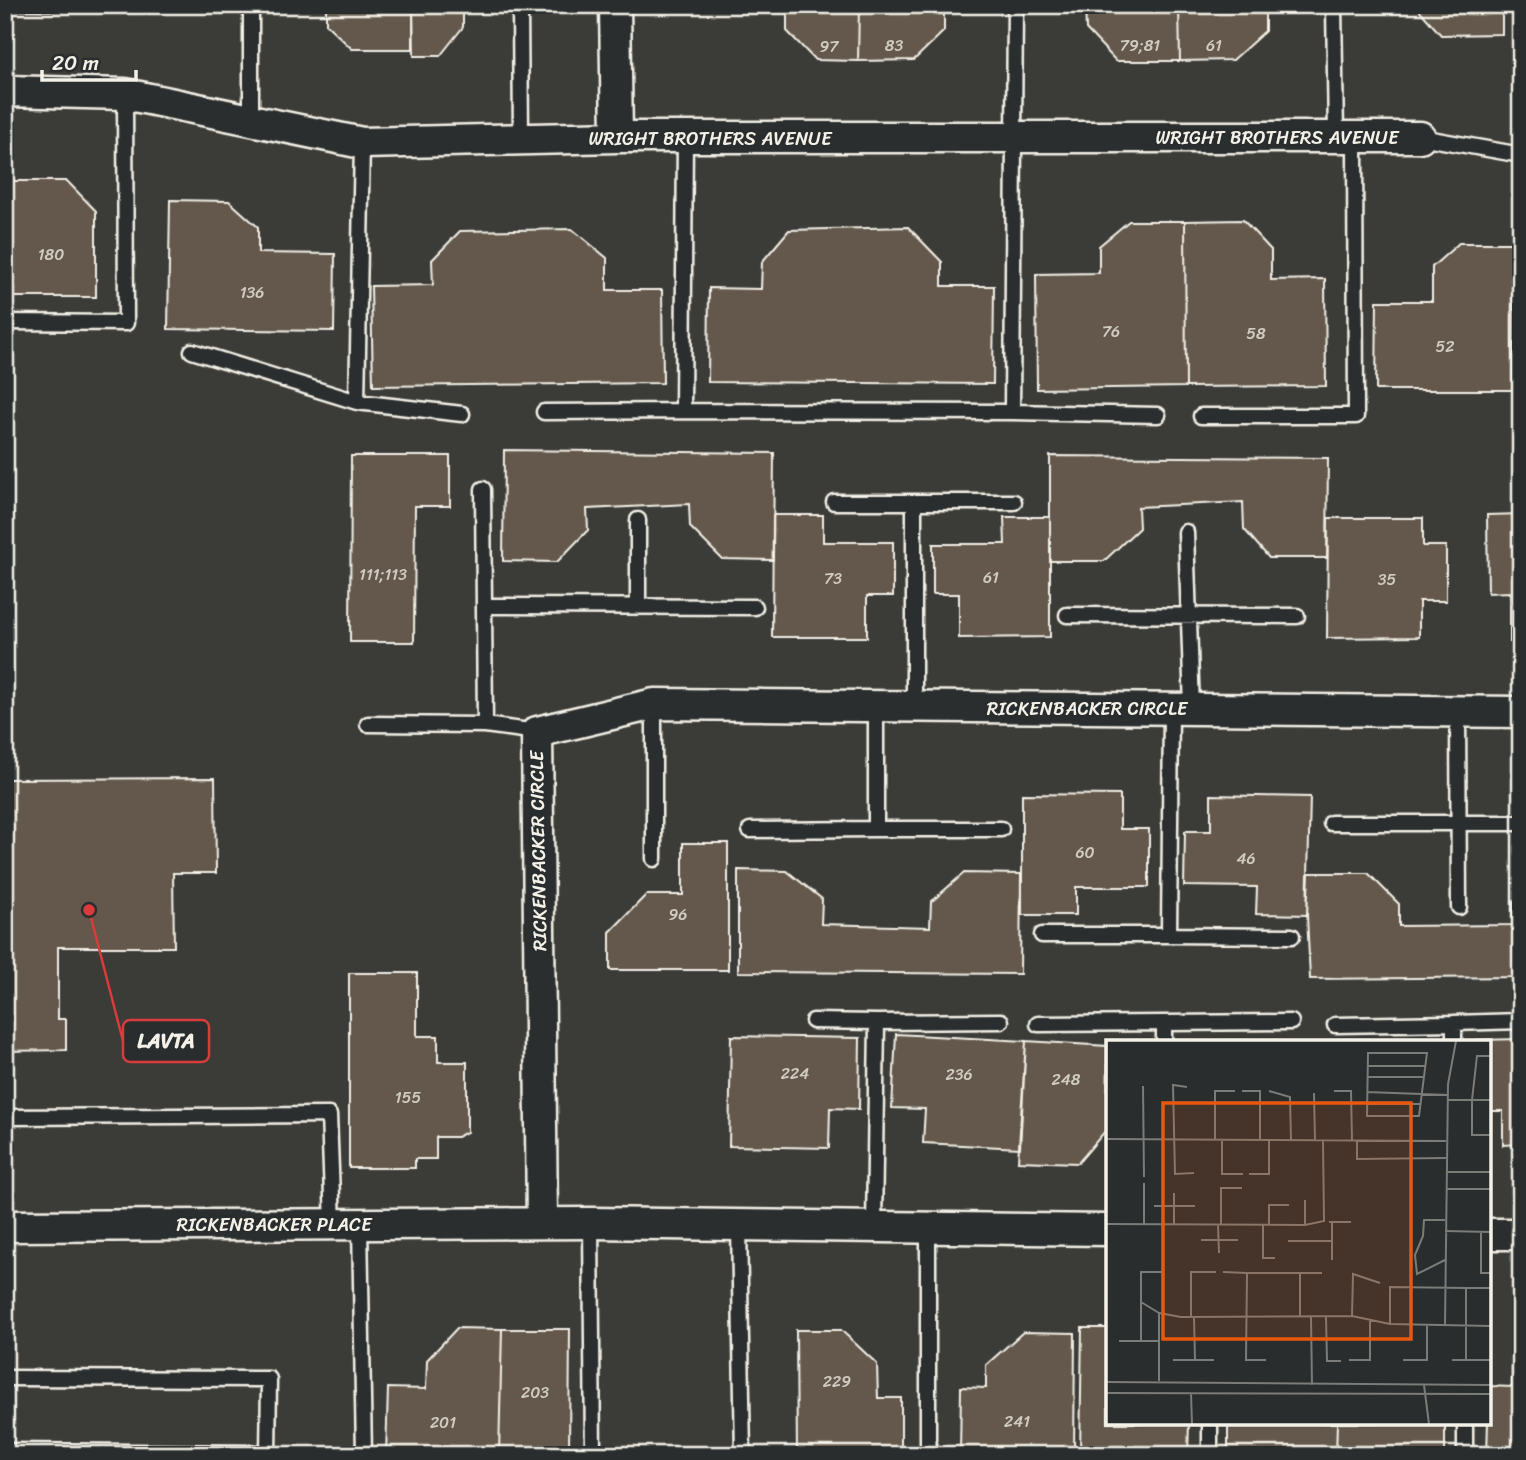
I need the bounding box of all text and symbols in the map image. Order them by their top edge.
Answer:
house number: 83 [885,31,903,60]
house number: 79;81 [1120,31,1160,60]
house number: 61 [1206,31,1222,60]
house number: 97 [820,32,839,61]
scale bar [42,38,136,82]
text: 20 m [52,44,99,82]
street label: WRIGHT BROTHERS AVENUE [1156,121,1400,154]
street label: WRIGHT BROTHERS AVENUE [589,122,833,155]
house number: 180 [38,240,64,269]
house number: 136 [240,278,264,307]
house number: 76 [1102,317,1120,346]
house number: 58 [1246,319,1266,348]
house number: 52 [1435,332,1455,361]
house number: 111;113 [359,560,407,589]
house number: 61 [983,563,999,592]
house number: 73 [824,564,842,593]
house number: 35 [1378,565,1397,594]
street label: RICKENBACKER CIRCLE [987,692,1189,725]
street label: RICKENBACKER CIRCLE [520,749,556,951]
house number: 60 [1075,838,1095,867]
house number: 46 [1236,844,1256,873]
house number: 96 [669,900,687,929]
callout: LAVTA [123,1020,209,1062]
text: LAVTA [137,1022,195,1060]
inset map [1106,1040,1491,1425]
house number: 224 [781,1059,809,1088]
house number: 236 [945,1060,973,1089]
house number: 248 [1052,1065,1081,1094]
house number: 155 [395,1083,421,1112]
street label: RICKENBACKER PLACE [177,1208,373,1241]
house number: 229 [823,1367,851,1396]
house number: 203 [521,1378,549,1407]
house number: 241 [1004,1407,1030,1436]
house number: 201 [430,1408,456,1437]

